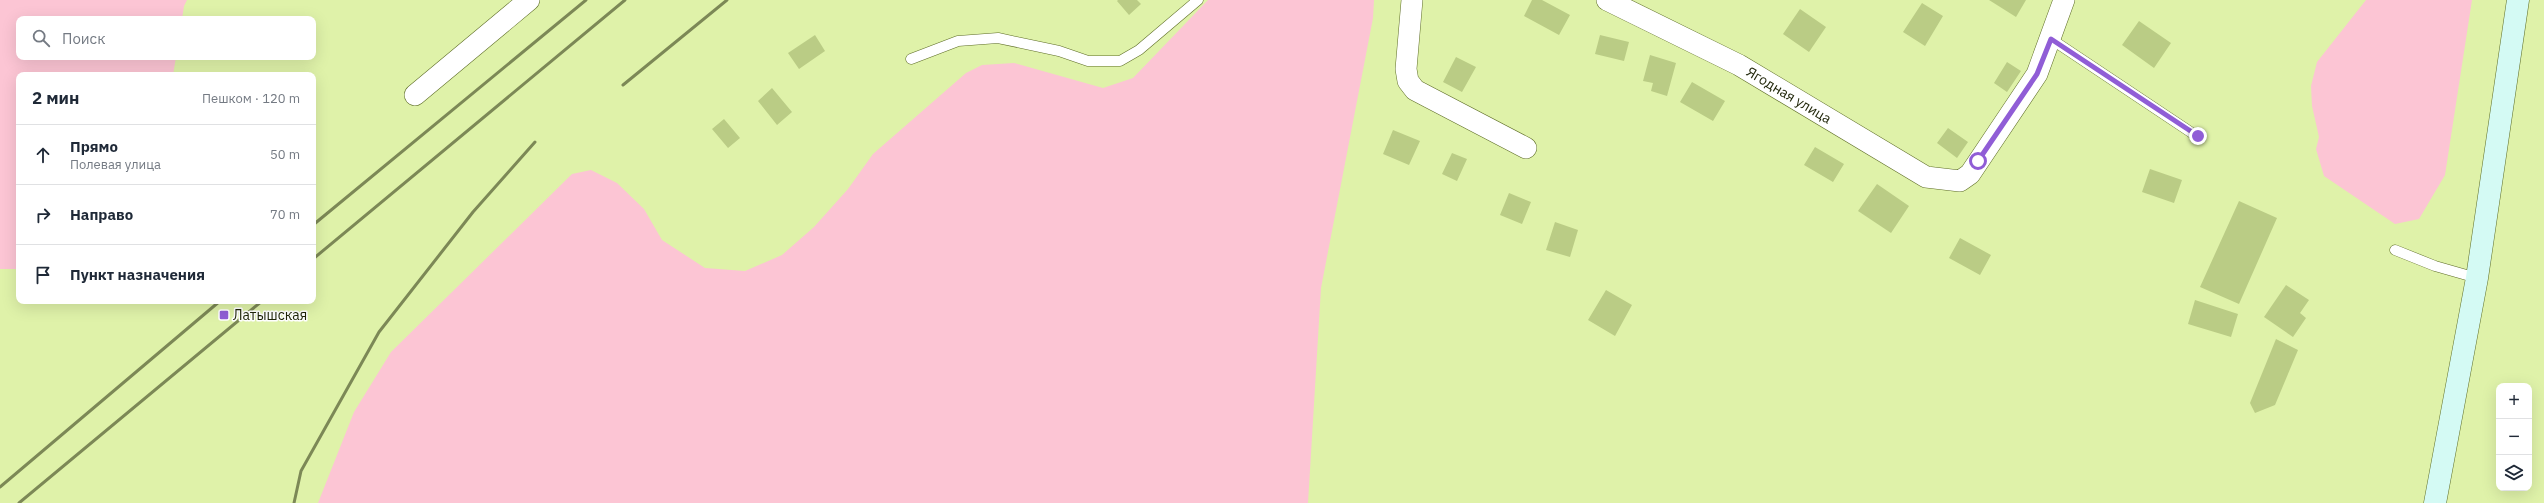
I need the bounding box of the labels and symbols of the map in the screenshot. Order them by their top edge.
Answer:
street label: Ягодная улица [1743,62,1835,128]
route end [2189,127,2207,145]
route start [1969,152,1987,170]
place label: Латышская [233,306,307,324]
marker: Латышская [218,309,230,321]

